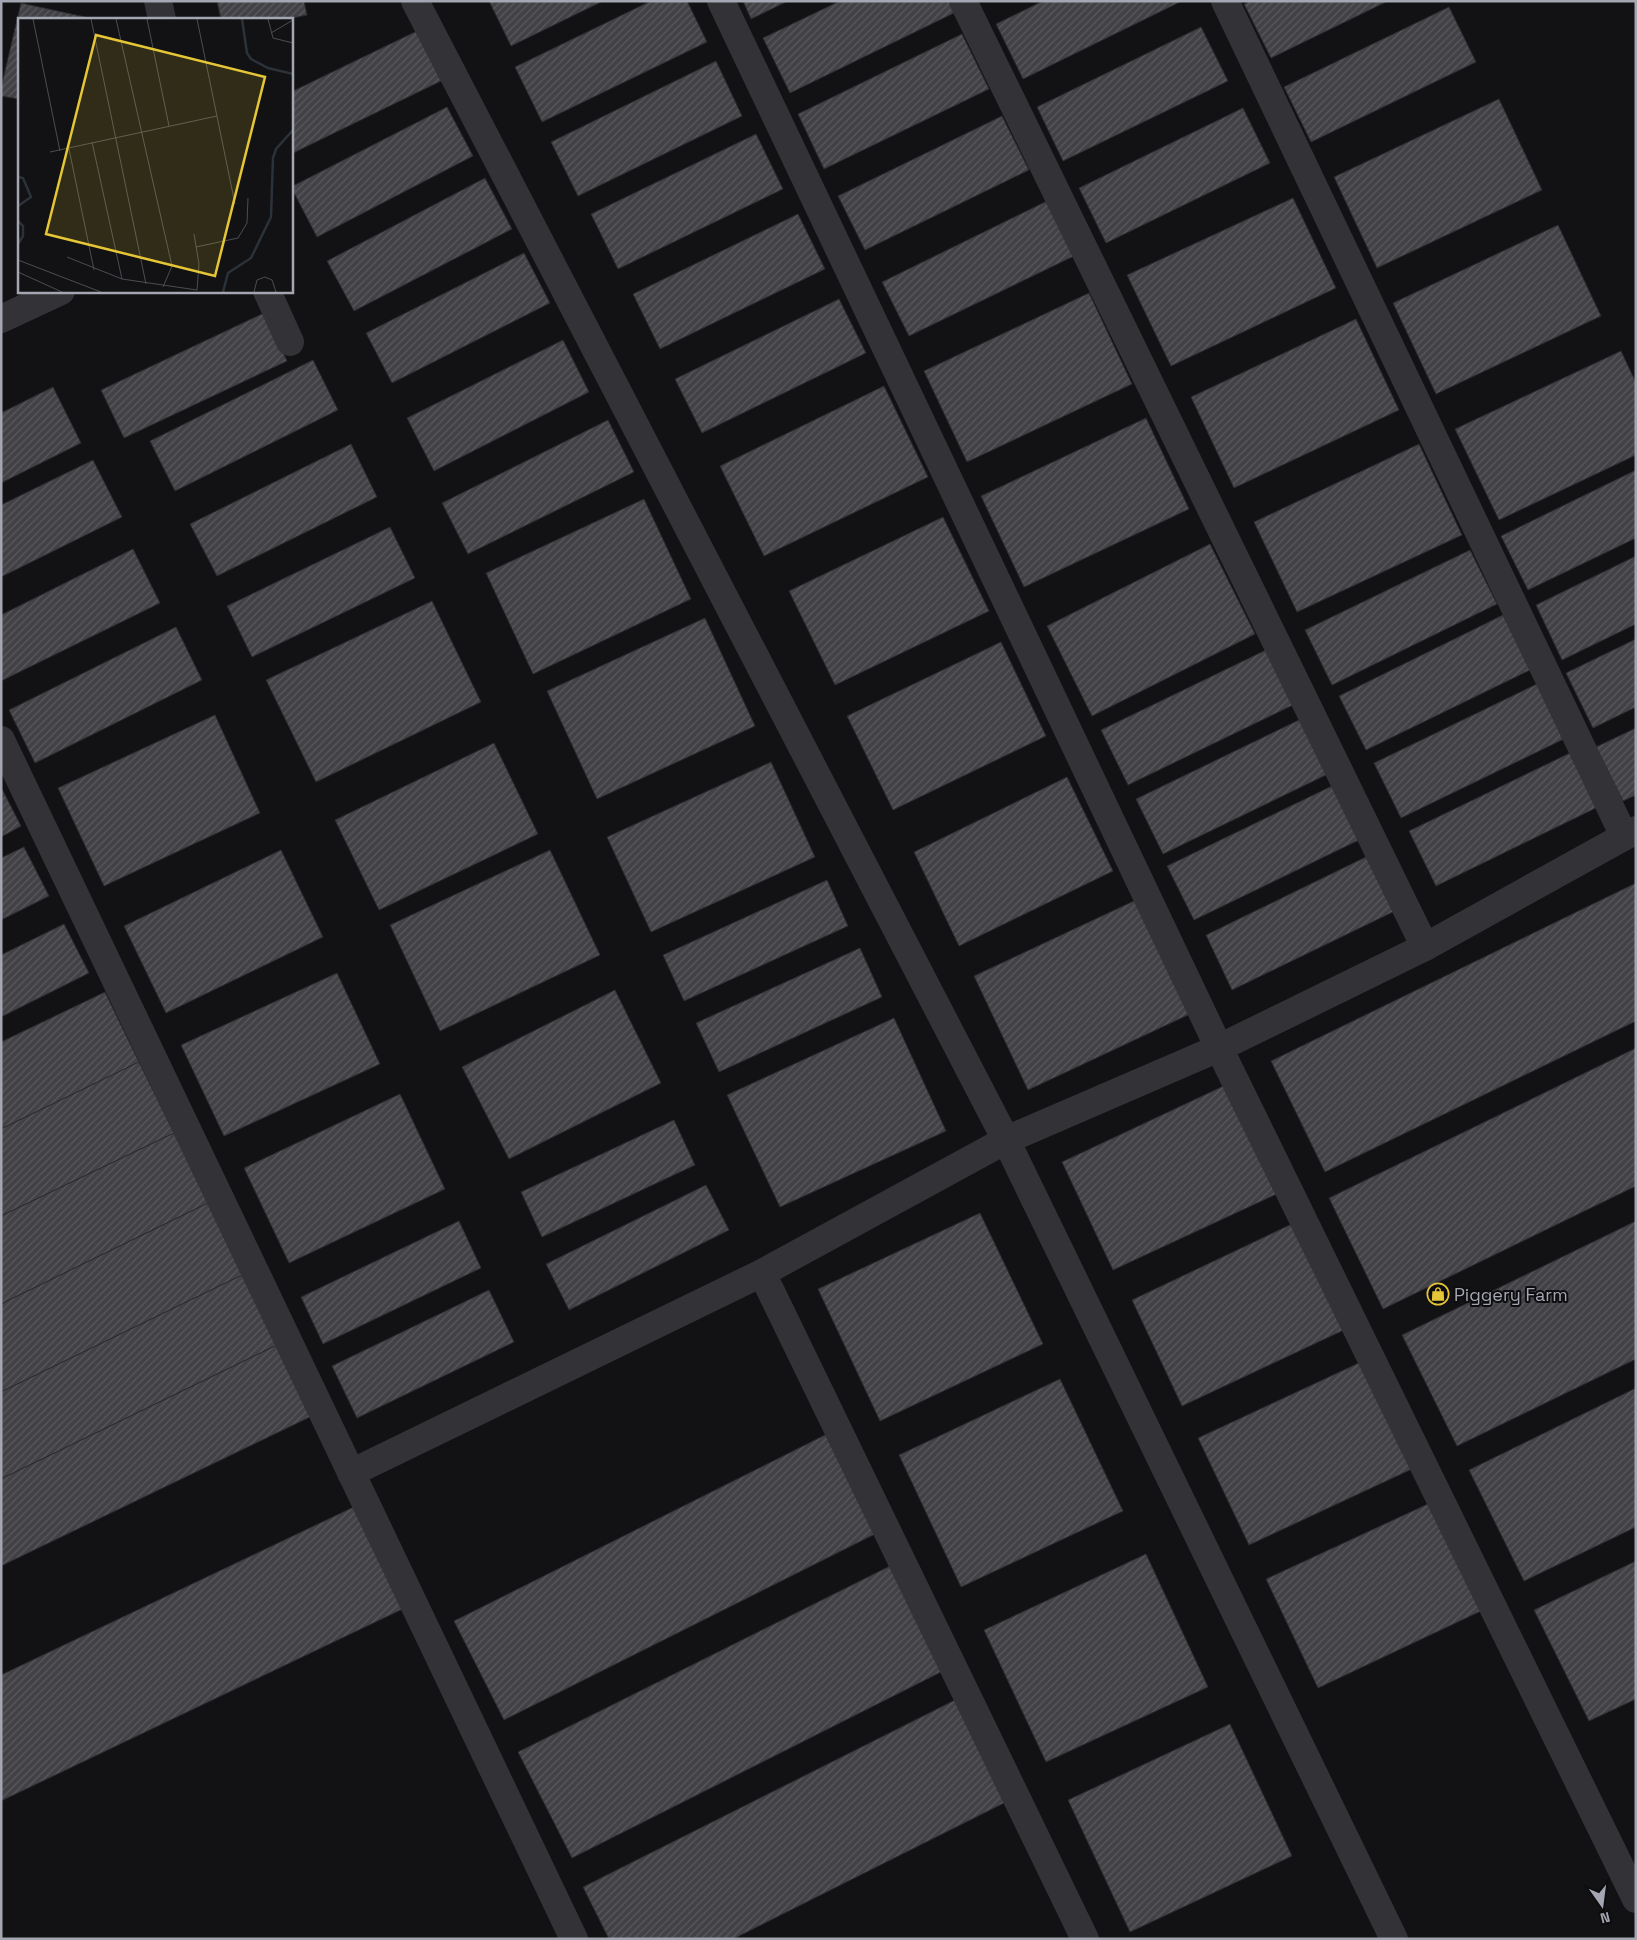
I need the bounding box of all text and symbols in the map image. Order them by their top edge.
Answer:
inset map [18,18,292,292]
shop icon: Piggery Farm [1426,1282,1450,1306]
place label: Piggery Farm [1454,1283,1568,1306]
north arrow [1577,1880,1627,1930]
text: N [1598,1908,1612,1927]

